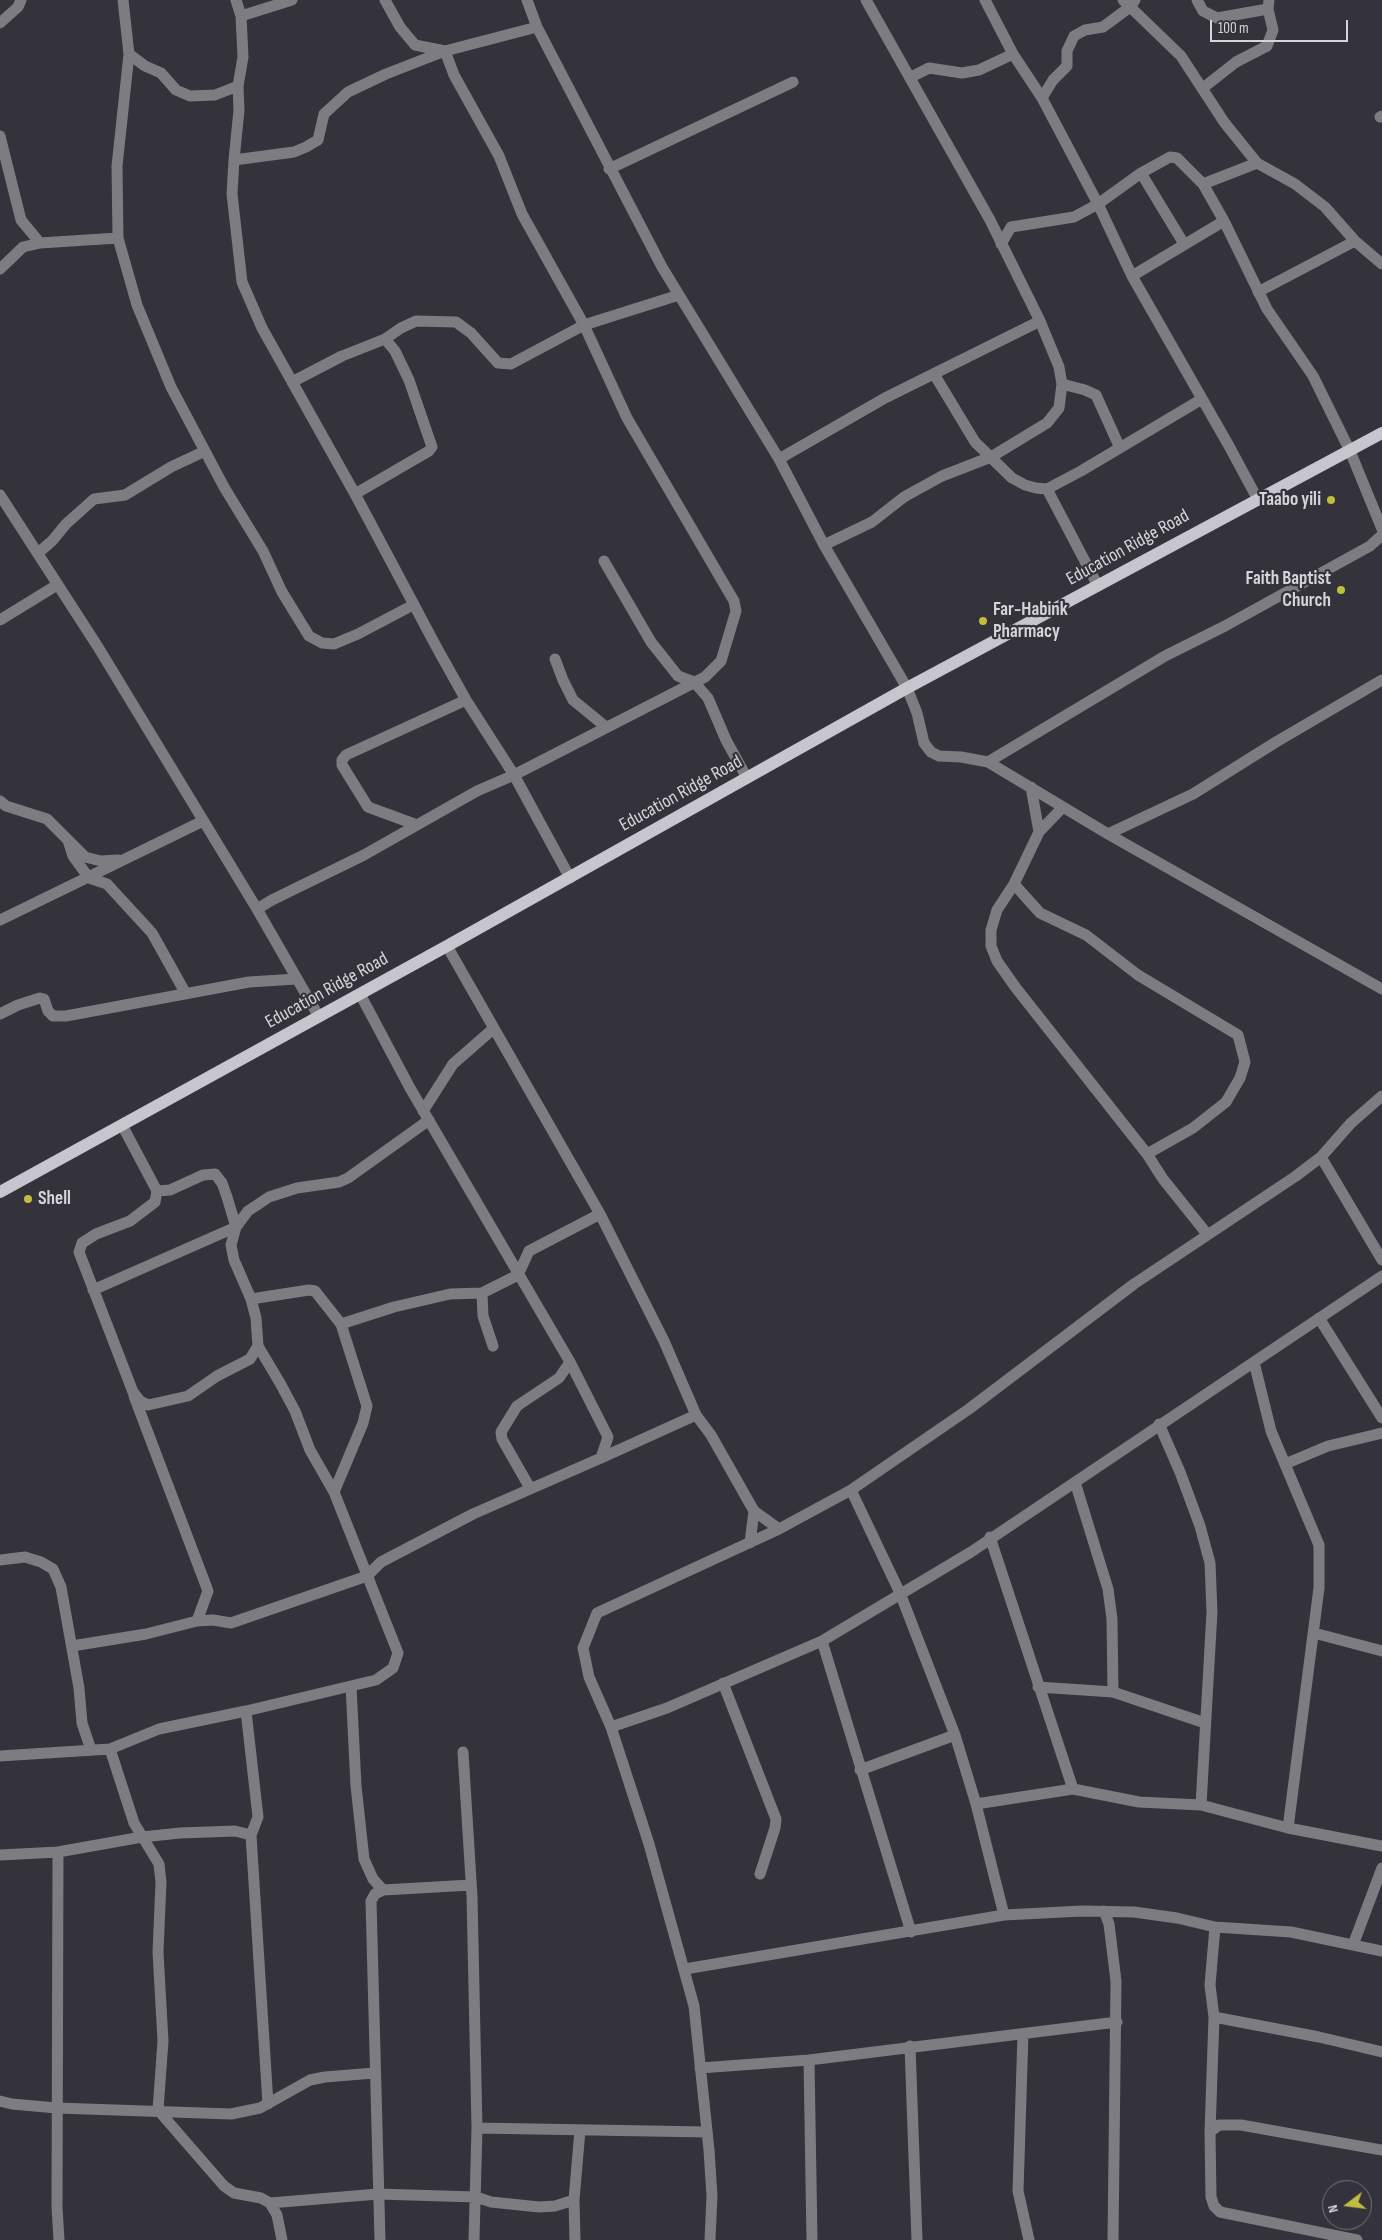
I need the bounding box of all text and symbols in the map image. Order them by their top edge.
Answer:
scale bar [1212,10,1350,42]
text: 100 m [1218,19,1249,38]
place label: Taabo yili [1259,489,1321,511]
marker: Taabo yili [1325,494,1337,506]
street label: Education Ridge Road [1063,505,1193,591]
place label: Faith Baptist Church [1246,568,1331,612]
marker: Faith Baptist Church [1335,584,1347,596]
place label: Far-Habink Pharmacy [993,599,1068,643]
marker: Far-Habink Pharmacy [977,615,989,627]
street label: Education Ridge Road [616,751,746,837]
street label: Education Ridge Road [262,948,392,1034]
place label: Shell [38,1188,71,1210]
marker: Shell [22,1193,34,1205]
north arrow [1322,2180,1372,2230]
text: N [1324,2203,1342,2215]

